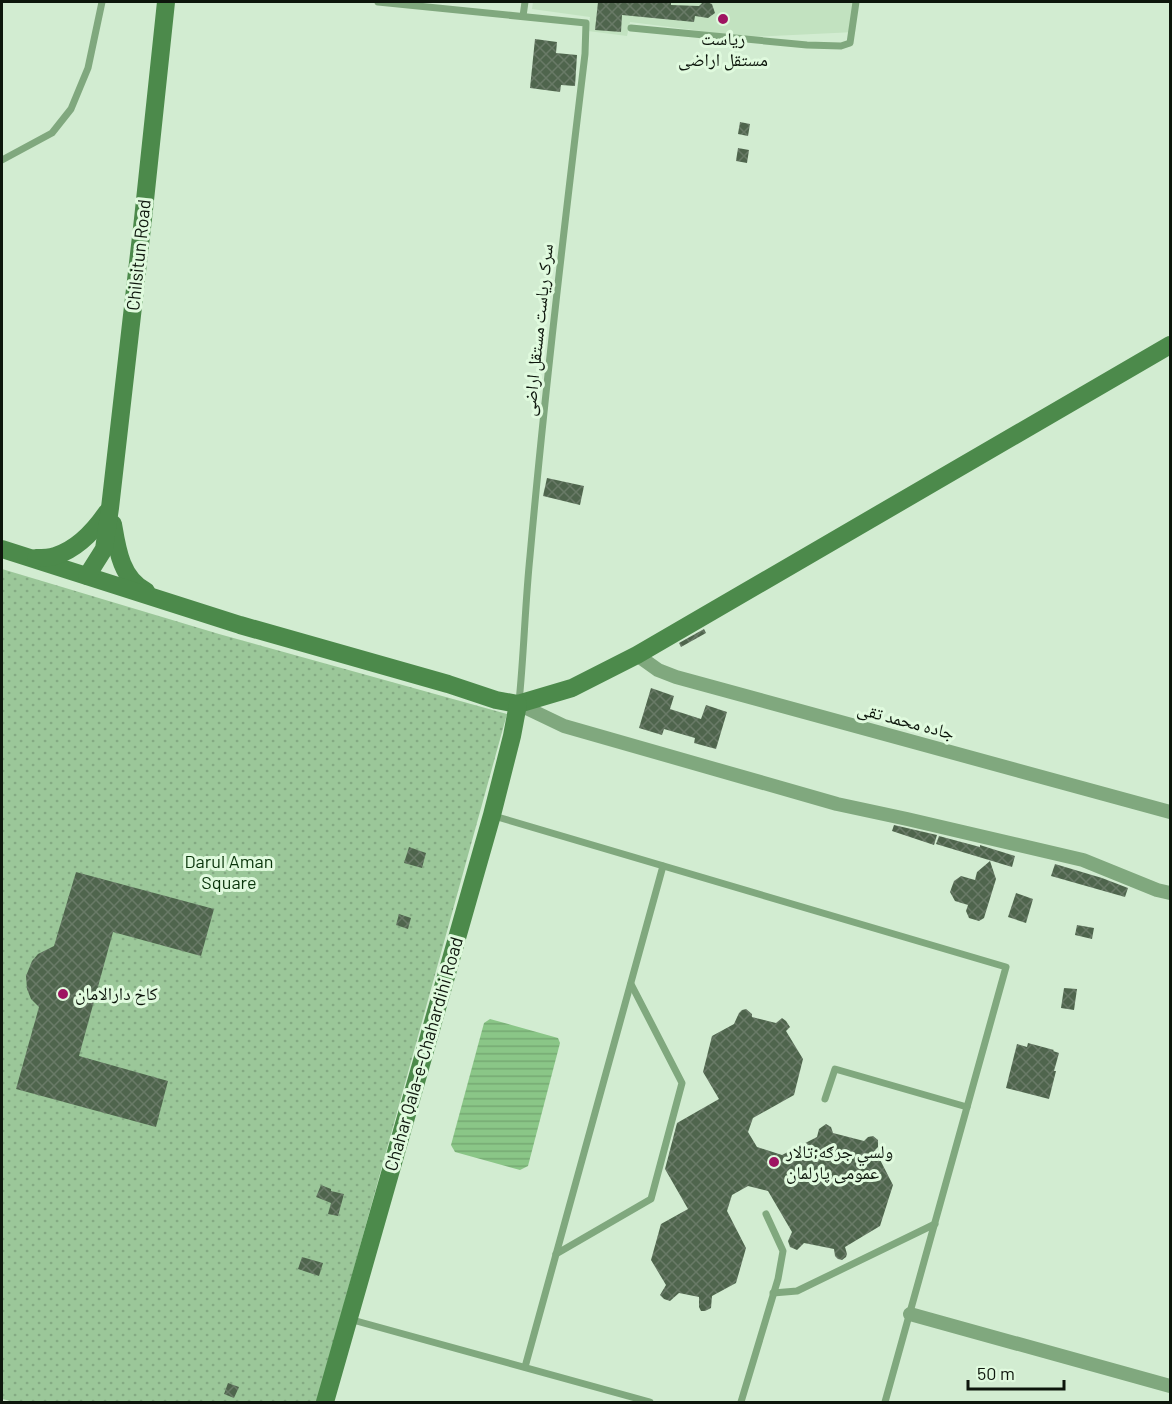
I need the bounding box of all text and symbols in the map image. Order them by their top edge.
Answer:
marker: ریاست مستقل اراضی [716,12,730,26]
place label: ریاست مستقل اراضی [678,27,768,71]
street label: Chilsitun Road [121,198,155,312]
street label: سرک ریاست مستقل اراضی [517,243,558,417]
street label: جاده محمد تقی [855,697,957,745]
park label: Darul Aman Square [185,850,273,893]
street label: Chahar Qala-e-Chahardihi Road [379,934,467,1173]
place label: کاخ دارالامان [75,982,158,1006]
marker: کاخ دارالامان [56,987,70,1001]
place label: ولسي جرګه;تالار عمومی پارلمان [785,1140,893,1184]
marker: ولسي جرګه;تالار عمومی پارلمان [767,1155,781,1169]
scale bar [968,1353,1064,1391]
text: 50 m [977,1362,1015,1384]

